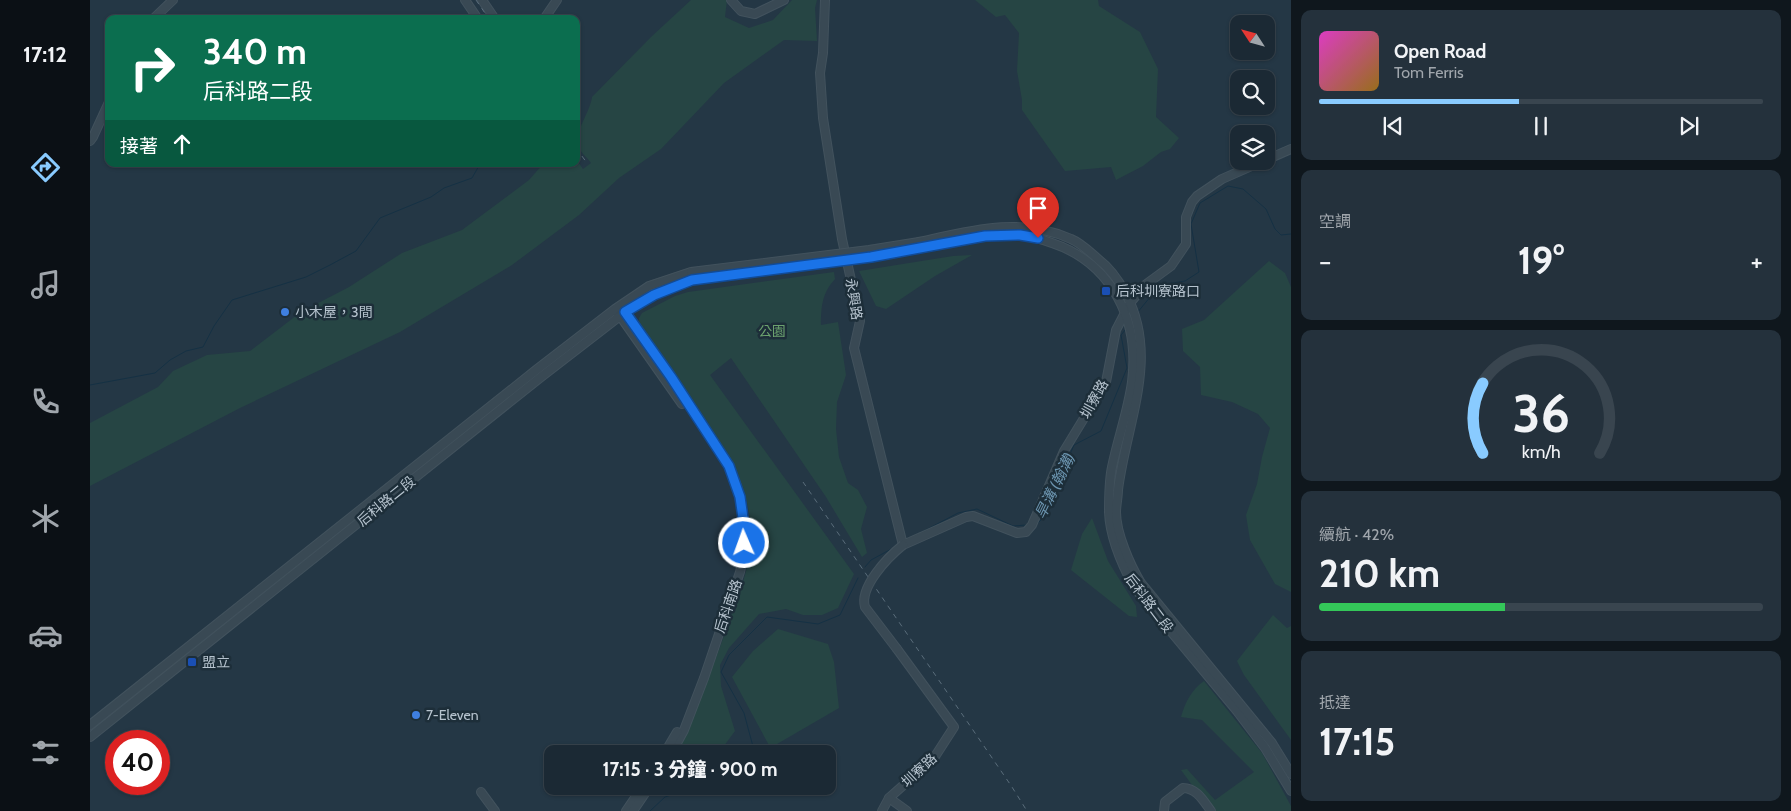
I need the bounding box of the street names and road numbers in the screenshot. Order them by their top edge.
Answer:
street label: 永興路 [842,277,866,321]
street label: 圳寮路 [1076,376,1112,422]
street label: 后科路二段 [353,472,419,530]
street label: 后科路二段 [1121,570,1177,636]
street label: 后科南路 [710,577,746,635]
street label: 圳寮路 [898,749,940,791]

